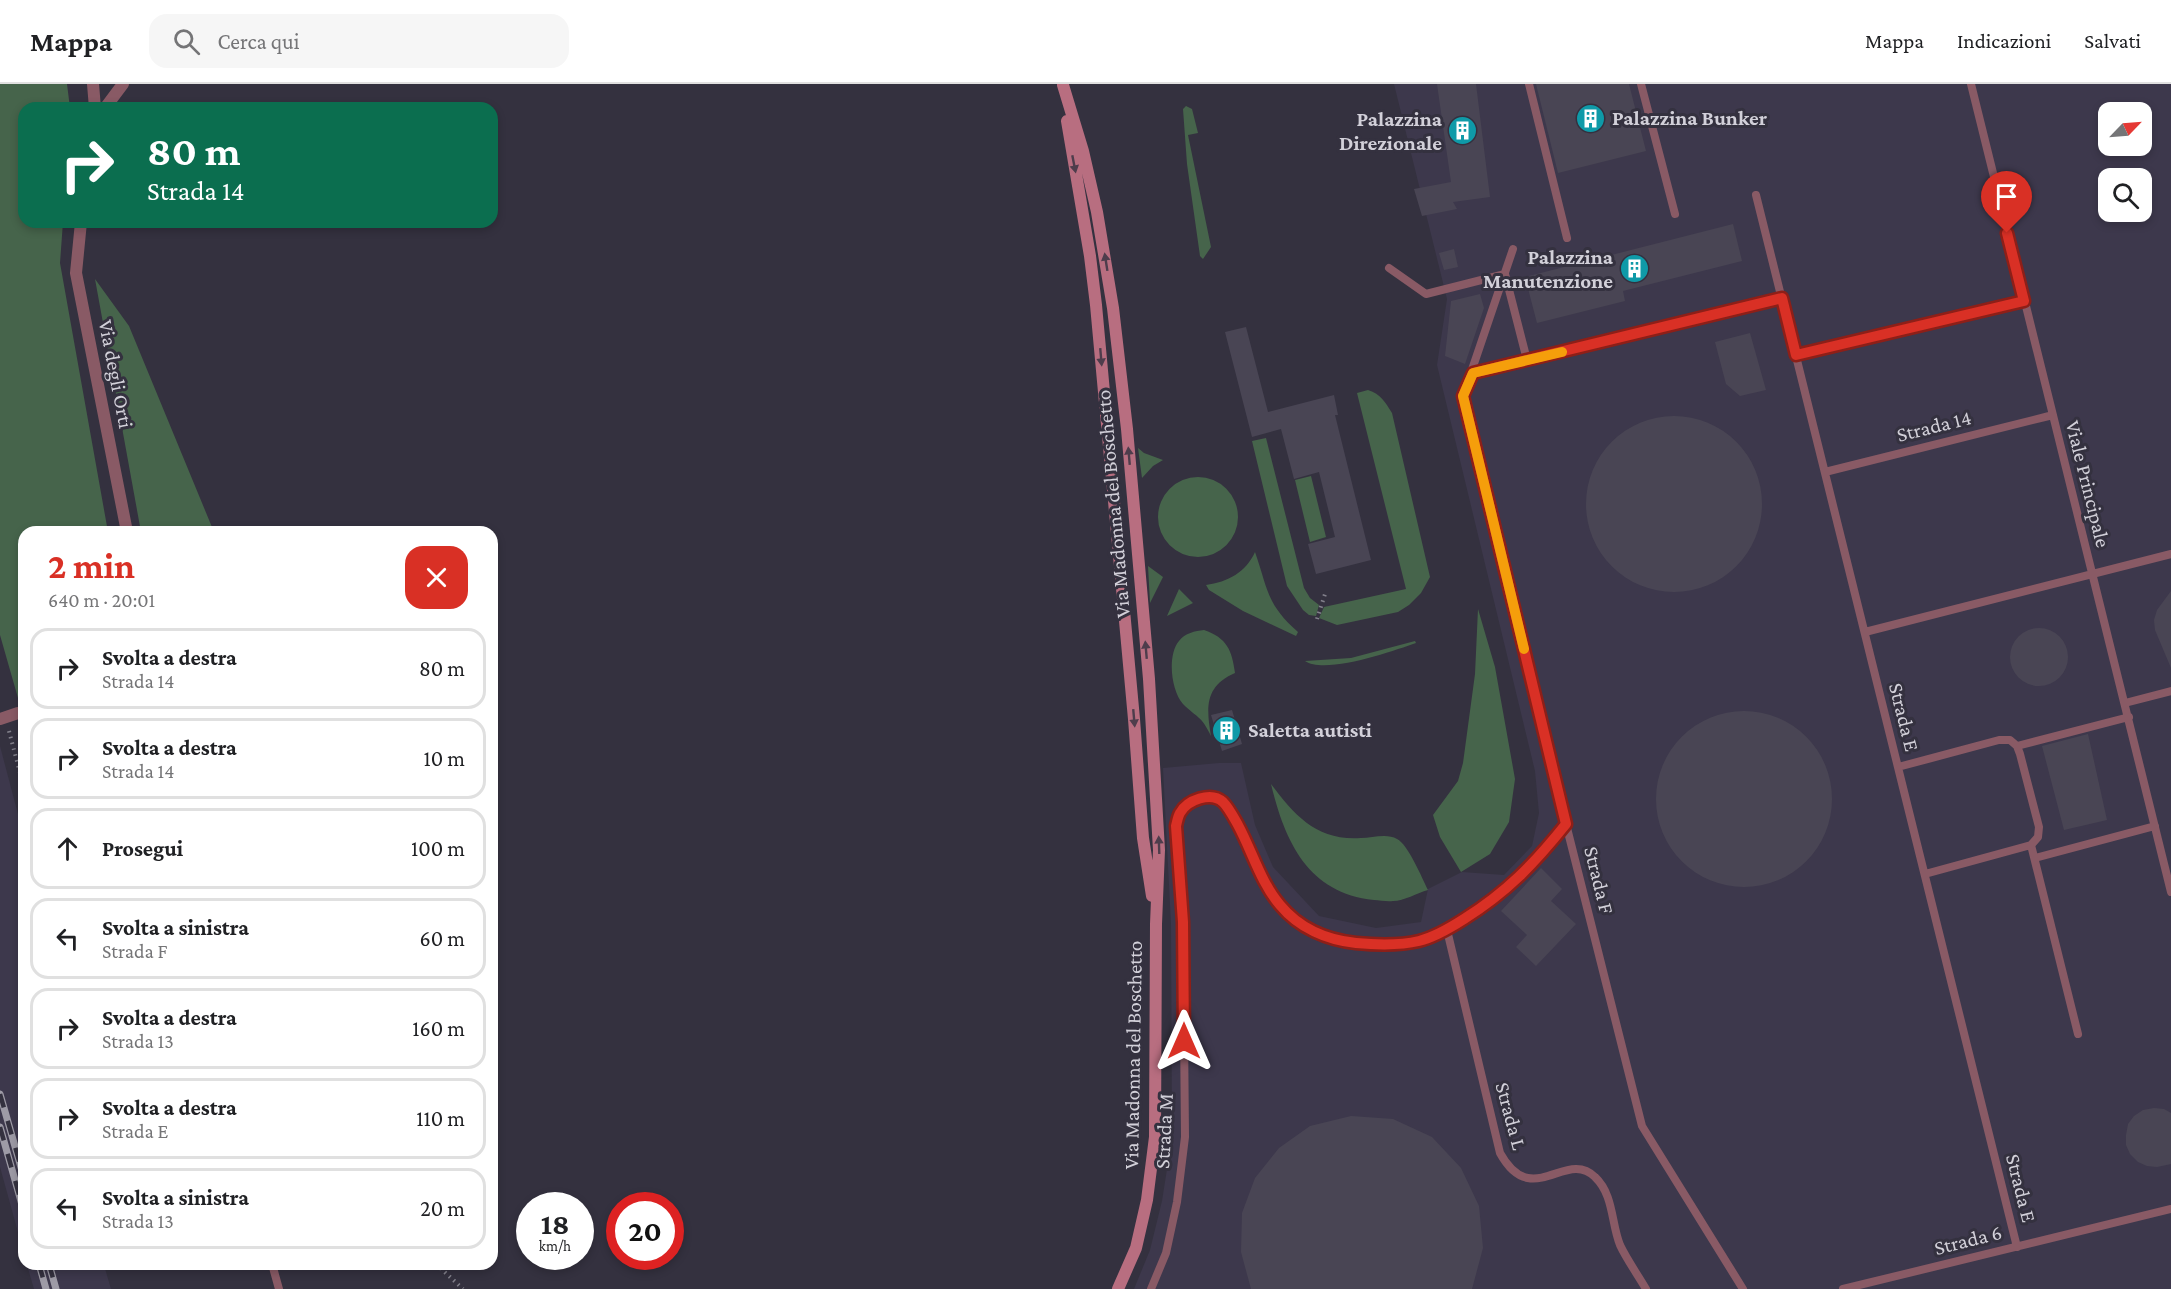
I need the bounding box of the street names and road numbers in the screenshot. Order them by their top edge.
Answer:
street label: Via degli Orti [94,318,138,431]
street label: Via Madonna del Boschetto [1091,389,1135,619]
street label: Strada 14 [1894,405,1974,447]
street label: Viale Principale [2061,418,2115,550]
street label: Strada E [1884,680,1924,754]
street label: Strada F [1579,844,1619,917]
street label: Via Madonna del Boschetto [1119,940,1147,1170]
street label: Strada L [1491,1080,1532,1153]
street label: Strada M [1150,1093,1178,1169]
street label: Strada E [2001,1151,2041,1225]
street label: Strada 6 [1932,1220,2004,1260]

